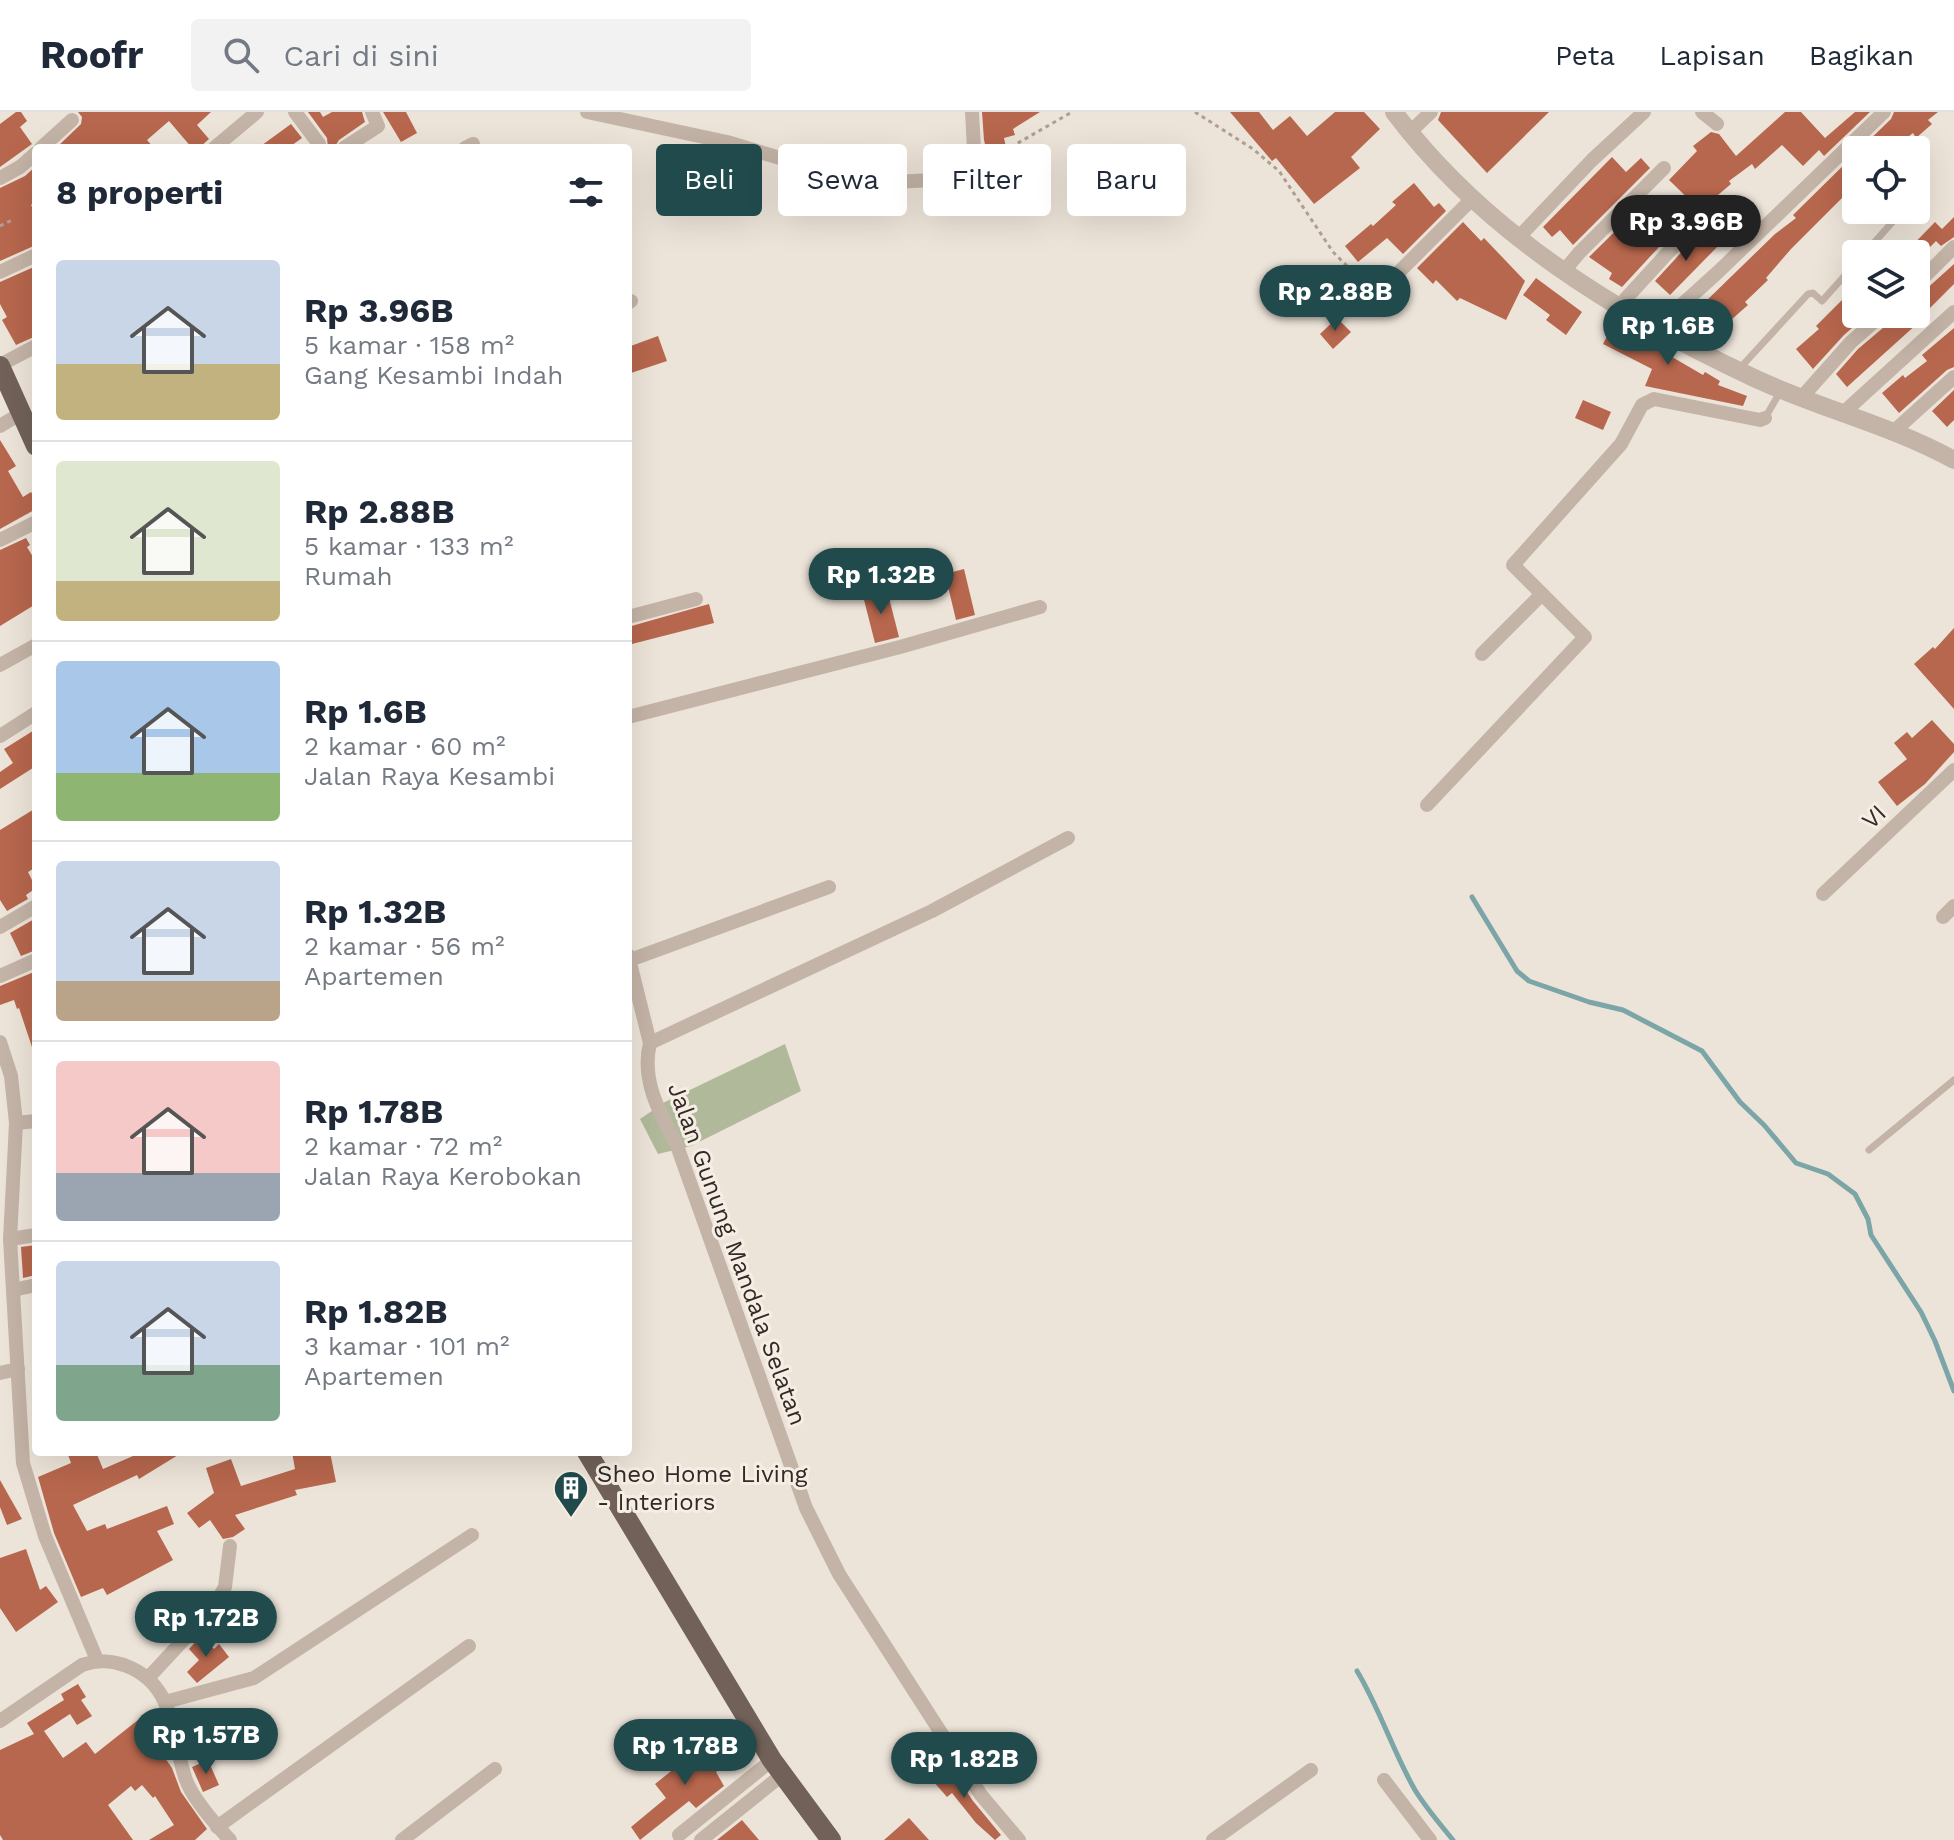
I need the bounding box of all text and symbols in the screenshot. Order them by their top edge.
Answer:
search box [191,19,751,91]
text: Roofr [40,33,143,77]
icon: search [219,33,263,77]
text: Cari di sini [283,38,439,73]
text: Peta [1555,39,1615,72]
text: Lapisan [1659,39,1765,72]
text: Bagikan [1809,39,1914,72]
map controls [1842,136,1930,328]
button: locate [1842,136,1930,224]
chip: Beli [656,144,762,216]
chip: Sewa [778,144,907,216]
chip: Filter [923,144,1051,216]
chip: Baru [1067,144,1186,216]
icon: filters [564,170,608,214]
text: 8 properti [56,172,223,212]
pin: Rp 3.96B [1603,195,1769,263]
text: Rp 3.96B [1629,206,1743,236]
button: layers [1842,240,1930,328]
pin: Rp 2.88B [1252,265,1418,333]
text: Rp 2.88B [1277,276,1393,306]
text: Rp 3.96B [304,290,454,330]
icon: home [120,292,216,388]
pin: Rp 1.6B [1594,299,1742,367]
text: Rp 1.6B [1621,310,1715,340]
text: 5 kamar · 158 m² [304,330,514,360]
text: Gang Kesambi Indah [304,360,563,390]
text: Rp 2.88B [304,491,454,531]
icon: home [120,493,216,589]
text: 5 kamar · 133 m² [304,531,513,561]
pin: Rp 1.32B [798,548,964,616]
text: Rp 1.32B [827,559,935,589]
text: Rumah [304,561,393,591]
text: Rp 1.6B [304,691,427,731]
icon: home [120,693,216,789]
text: 2 kamar · 60 m² [304,731,505,761]
text: Jalan Raya Kesambi [304,761,555,791]
street label: VI [1856,799,1892,835]
text: Rp 1.32B [304,891,446,931]
icon: home [120,893,216,989]
text: 2 kamar · 56 m² [304,931,504,961]
text: Apartemen [304,961,444,991]
street label: Jalan Gunung Mandala Selatan [662,1079,812,1429]
text: Rp 1.78B [304,1091,443,1131]
icon: home [120,1093,216,1189]
text: 2 kamar · 72 m² [304,1131,502,1161]
text: Jalan Raya Kerobokan [304,1161,582,1191]
text: Rp 1.82B [304,1291,447,1331]
icon: home [120,1293,216,1389]
text: 3 kamar · 101 m² [304,1331,509,1361]
text: Apartemen [304,1361,444,1391]
place label: Sheo Home Living - Interiors [597,1460,808,1516]
building icon: Sheo Home Living - Interiors [552,1469,590,1519]
pin: Rp 1.72B [123,1591,289,1659]
text: Rp 1.72B [153,1602,259,1632]
pin: Rp 1.57B [123,1708,289,1776]
text: Rp 1.57B [152,1719,260,1749]
pin: Rp 1.78B [602,1719,768,1787]
text: Rp 1.78B [632,1730,738,1760]
pin: Rp 1.82B [881,1732,1047,1800]
text: Rp 1.82B [909,1743,1019,1773]

